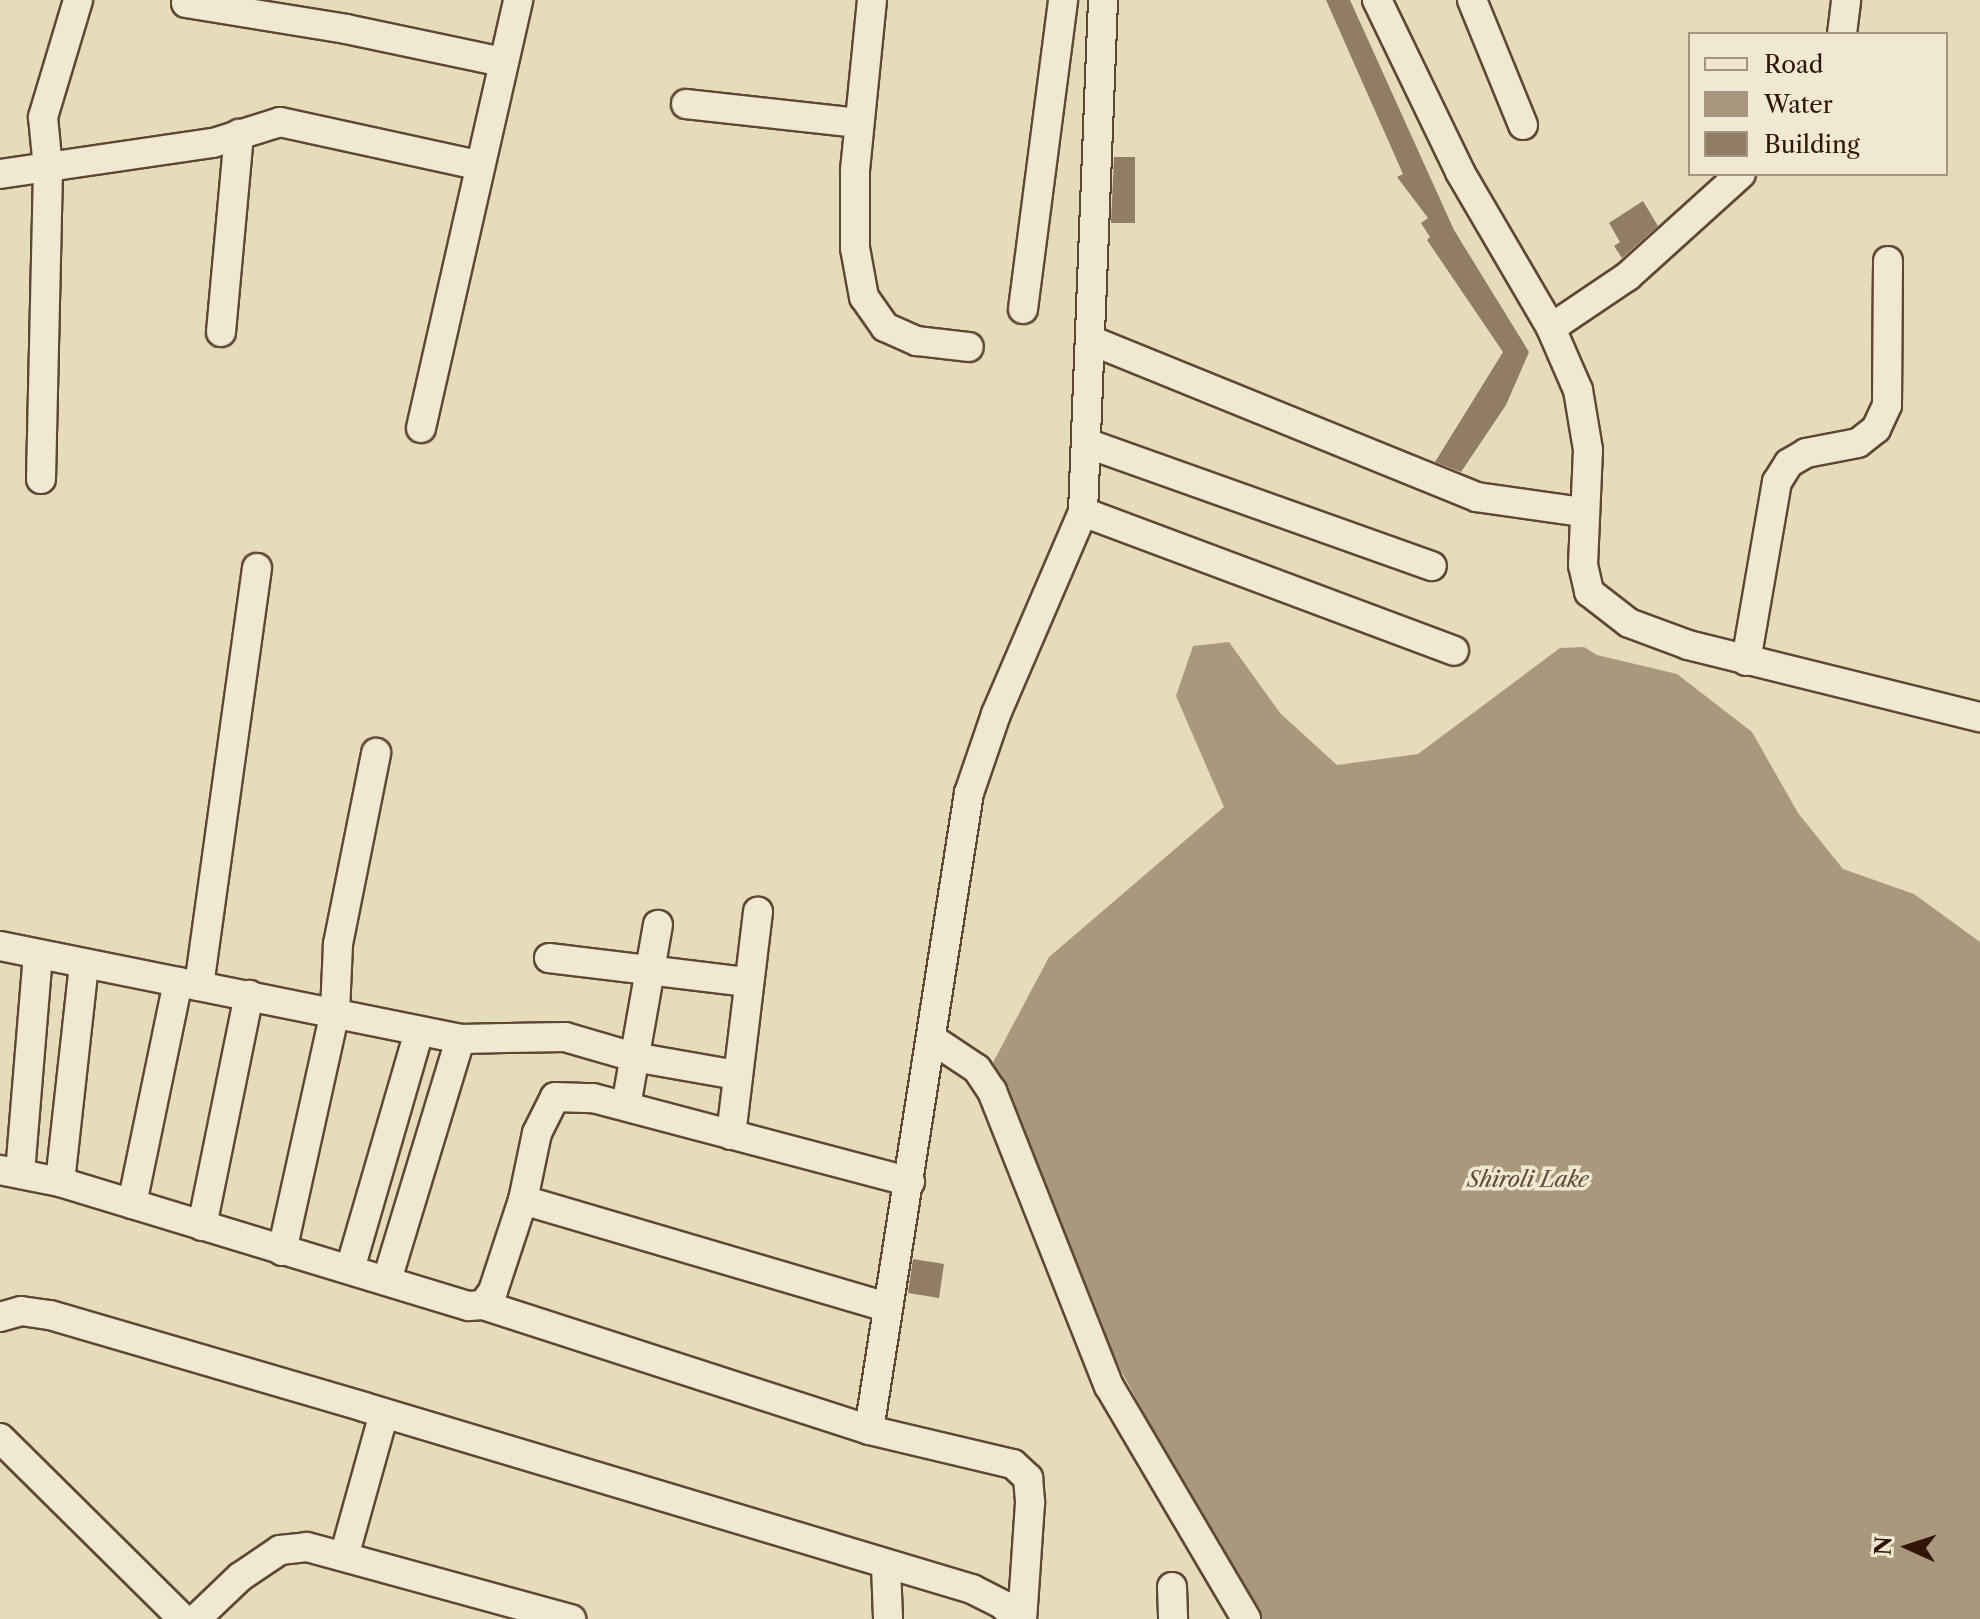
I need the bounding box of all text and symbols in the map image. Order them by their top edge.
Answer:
legend [1688,32,1948,176]
text: Road [1764,50,1823,79]
text: Water [1764,90,1833,119]
text: Building [1764,130,1860,159]
water label: Shiroli Lake [1467,1167,1589,1193]
north arrow [1868,1507,1948,1587]
text: N [1870,1535,1898,1556]

